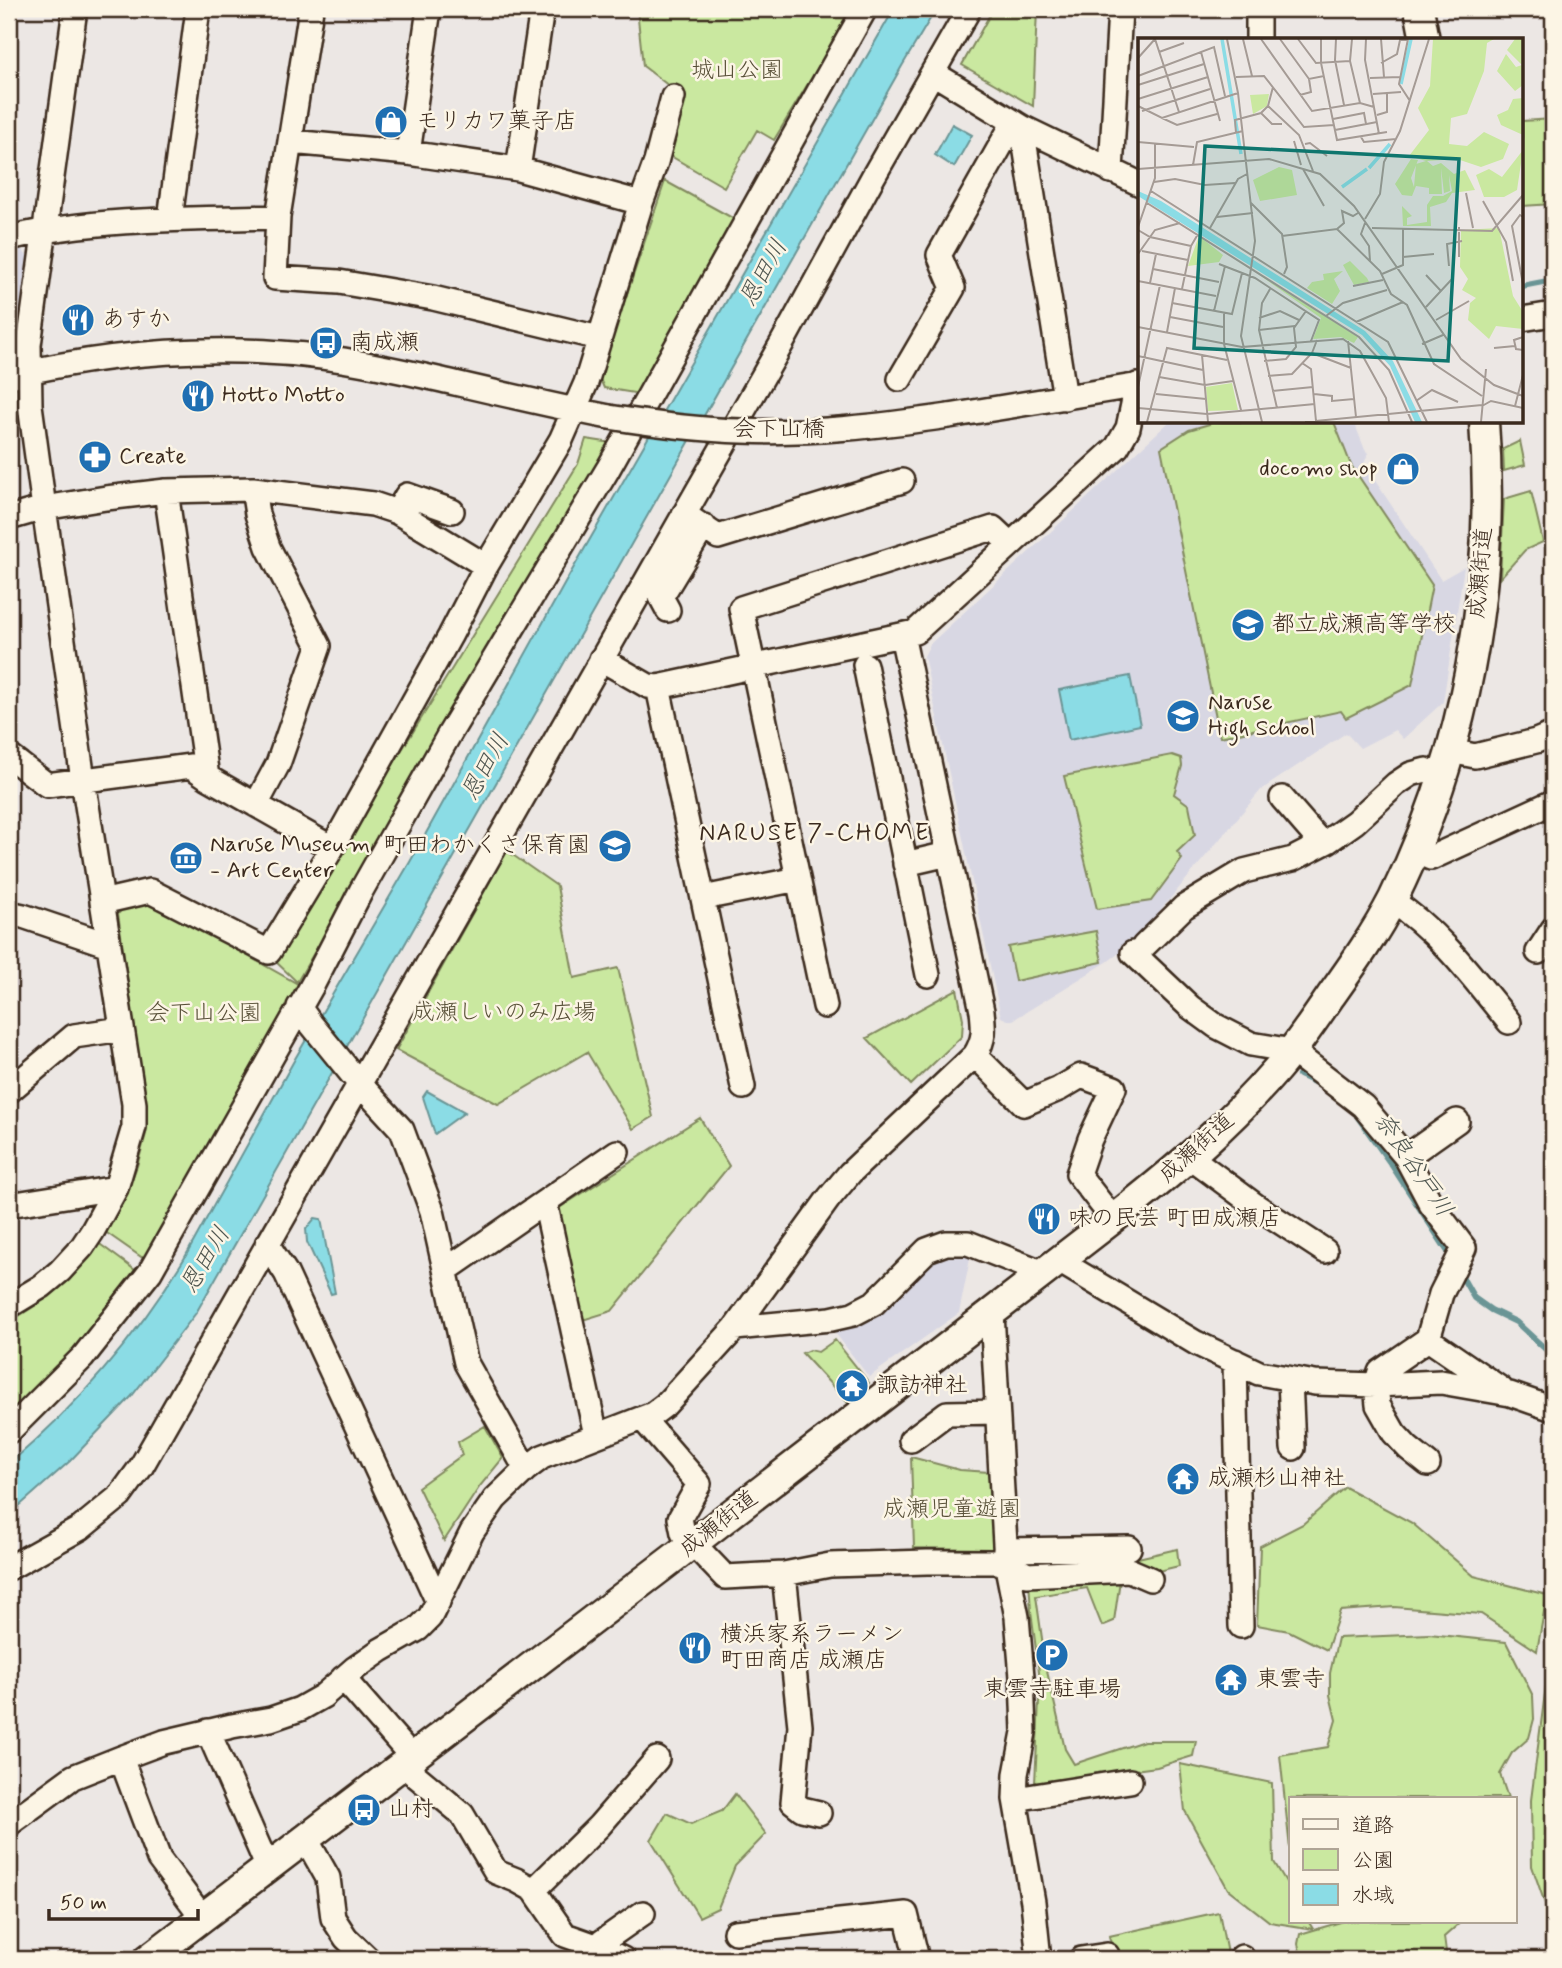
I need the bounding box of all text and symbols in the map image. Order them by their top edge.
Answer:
inset map [1138,38,1524,424]
park label: 城山公園 [691,56,783,86]
shop icon: モリカワ菓子店 [372,103,410,141]
place label: モリカワ菓子店 [416,107,577,137]
water label: 恩田川 [733,234,795,312]
restaurant icon: あすか [59,301,97,339]
place label: あすか [102,305,171,335]
bus stop icon: 南成瀬 [307,324,345,362]
place label: 南成瀬 [350,328,419,358]
restaurant icon: Hotto Motto [179,377,217,415]
place label: Hotto Motto [222,381,345,411]
street label: 会下山橋 [733,415,825,445]
pharmacy icon: Create [76,438,114,476]
place label: Create [119,442,186,472]
shop icon: docomo shop [1384,450,1422,488]
place label: docomo shop [1259,454,1378,484]
street label: 成瀬街道 [1462,526,1500,620]
school or university icon: 都立成瀬高等学校 [1229,606,1267,644]
place label: 都立成瀬高等学校 [1272,610,1456,640]
place label: Naruse High School [1208,688,1315,746]
school or university icon: Naruse High School [1164,697,1202,735]
water label: 恩田川 [455,728,517,806]
district label: NARUSE 7-CHOME [699,818,931,849]
school or university icon: 町田わかくさ保育園 [596,827,634,865]
place label: Naruse Museum - Art Center [210,830,370,886]
place label: 町田わかくさ保育園 [383,831,590,861]
museum icon: Naruse Museum - Art Center [167,839,205,877]
park label: 成瀬しいのみ広場 [412,998,596,1028]
park label: 会下山公園 [147,999,262,1029]
street label: 成瀬街道 [1153,1106,1241,1190]
water label: 奈良谷戸川 [1367,1107,1459,1223]
restaurant icon: 味の民芸 町田成瀬店 [1025,1200,1063,1238]
place label: 味の民芸 町田成瀬店 [1068,1204,1281,1234]
water label: 恩田川 [174,1221,238,1299]
temple icon: 諏訪神社 [833,1367,871,1405]
place label: 諏訪神社 [876,1371,968,1401]
temple icon: 成瀬杉山神社 [1164,1460,1202,1498]
place label: 成瀬杉山神社 [1208,1464,1346,1494]
street label: 成瀬街道 [674,1484,764,1564]
park label: 成瀬児童遊園 [883,1495,1021,1525]
place label: 横浜家系ラーメン 町田商店 成瀬店 [720,1620,904,1676]
restaurant icon: 横浜家系ラーメン 町田商店 成瀬店 [676,1629,714,1667]
parking icon: 東雲寺駐車場 [1033,1636,1071,1674]
temple icon: 東雲寺 [1212,1661,1250,1699]
place label: 東雲寺 [1256,1665,1325,1695]
place label: 東雲寺駐車場 [983,1675,1121,1705]
bus stop icon: 山村 [345,1791,383,1829]
place label: 山村 [388,1795,434,1825]
legend [1289,1797,1516,1923]
text: 道路 [1352,1812,1394,1840]
text: 公園 [1352,1847,1394,1875]
scale bar [49,1877,198,1921]
text: 水域 [1352,1882,1394,1910]
text: 50 m [60,1889,107,1917]

